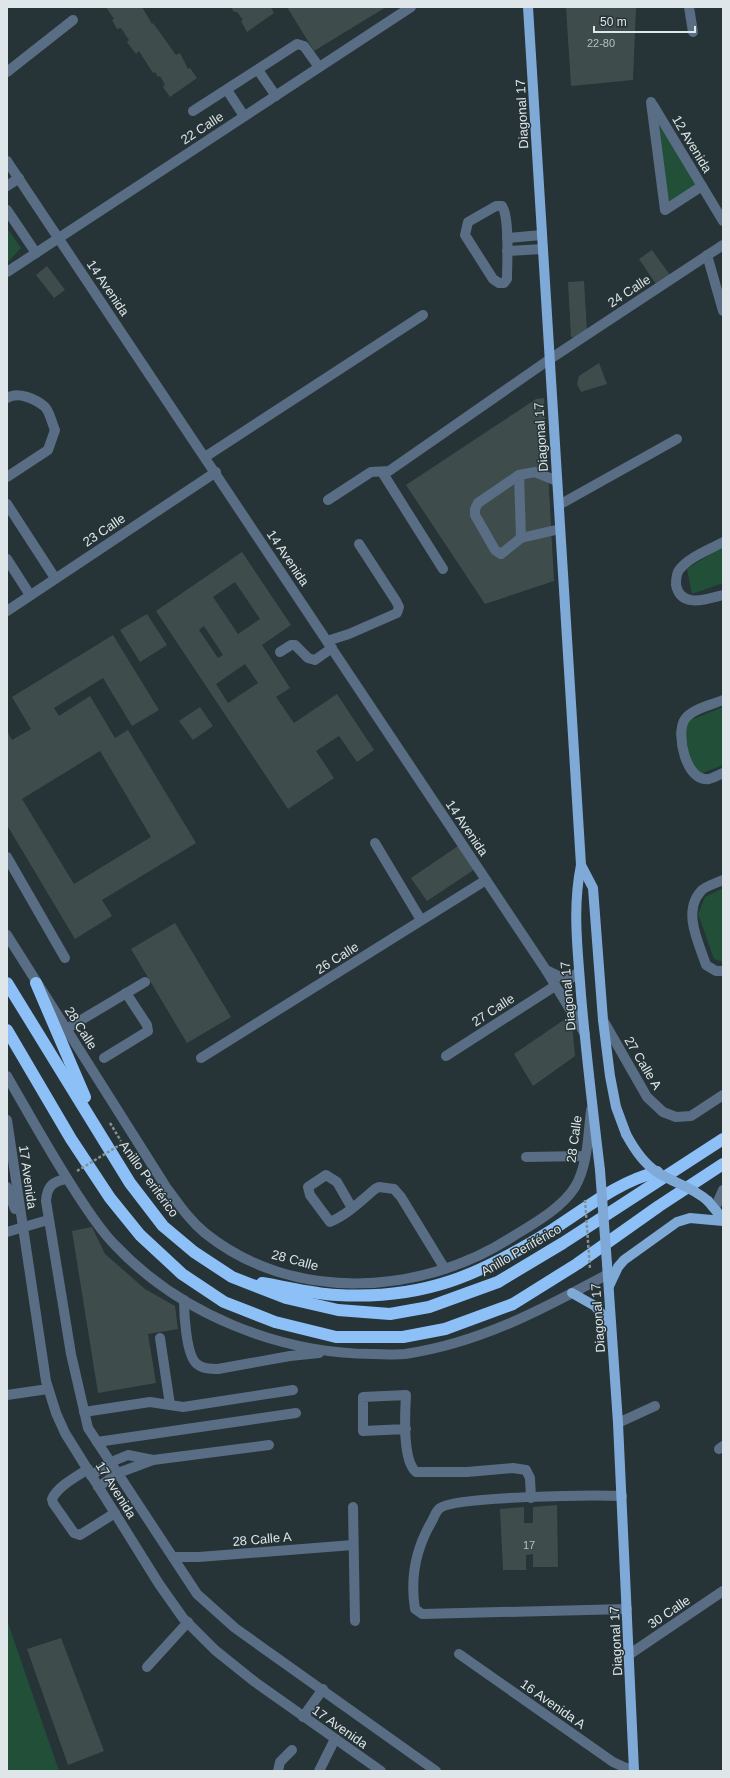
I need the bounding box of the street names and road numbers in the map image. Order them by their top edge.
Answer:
street label: Diagonal 17 [513,79,531,149]
street label: 22 Calle [178,109,226,147]
street label: 12 Avenida [669,113,715,176]
street label: 14 Avenida [84,257,133,319]
street label: 24 Calle [605,272,653,310]
street label: Diagonal 17 [531,402,551,472]
street label: 23 Calle [80,510,128,550]
street label: 14 Avenida [264,527,313,589]
street label: 14 Avenida [443,797,492,859]
street label: 26 Calle [313,939,361,977]
street label: Diagonal 17 [558,961,578,1031]
street label: 27 Calle [469,991,517,1029]
street label: 28 Calle [62,1004,100,1052]
street label: 27 Calle A [621,1034,665,1093]
street label: 28 Calle [563,1114,585,1164]
street label: Anillo Periférico [116,1138,182,1220]
street label: 17 Avenida [16,1144,40,1211]
street label: Anillo Periférico [478,1221,564,1279]
street label: 28 Calle [270,1247,320,1273]
street label: Diagonal 17 [588,1283,608,1353]
street label: 17 Avenida [93,1459,140,1522]
street label: 28 Calle A [232,1529,292,1549]
street label: 30 Calle [645,1592,693,1632]
street label: Diagonal 17 [607,1606,625,1676]
street label: 16 Avenida A [518,1676,589,1732]
street label: 17 Avenida [309,1702,371,1752]

